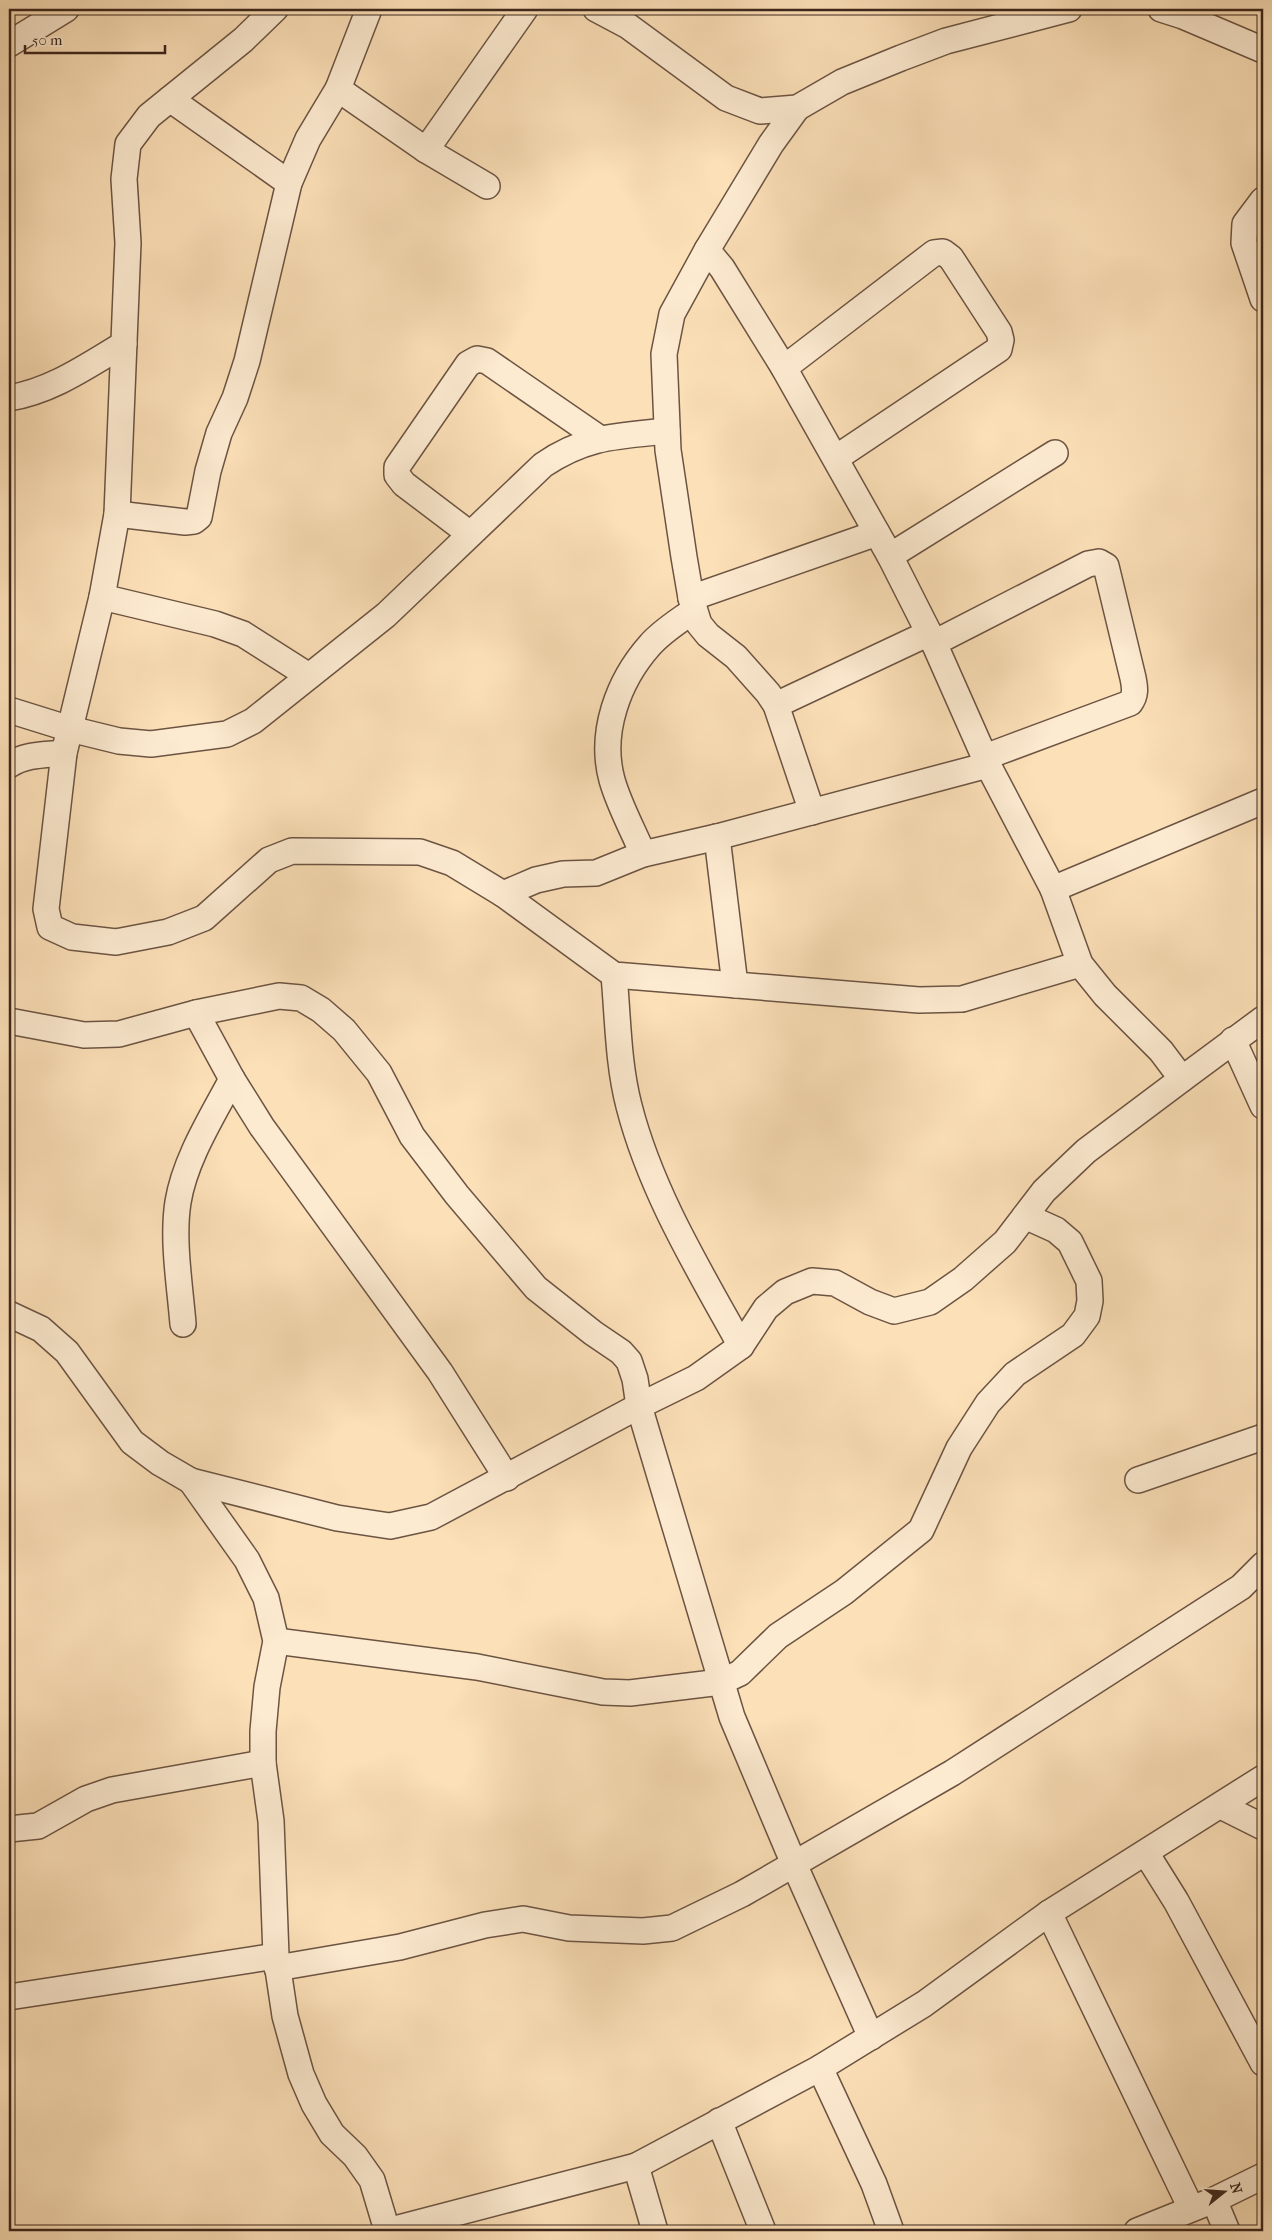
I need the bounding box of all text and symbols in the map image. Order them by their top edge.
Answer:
scale bar [25,22,165,54]
text: 50 m [32,31,63,49]
north arrow [1200,2168,1250,2218]
text: N [1226,2181,1246,2196]

